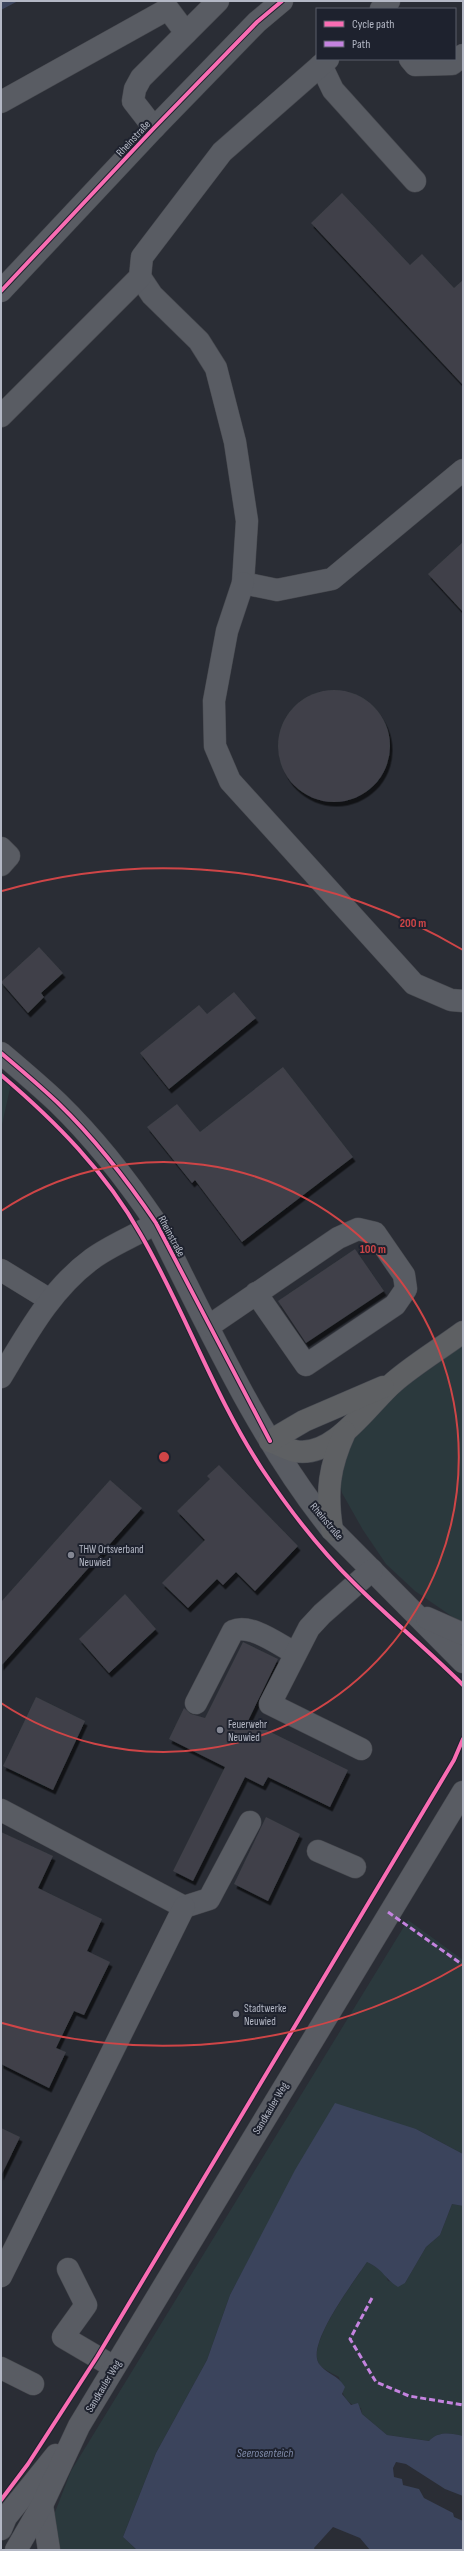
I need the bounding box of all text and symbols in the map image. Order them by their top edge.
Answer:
legend [316,8,456,60]
text: Cycle path [352,17,394,32]
text: Path [352,37,370,52]
street label: Rheinstraße [113,118,153,159]
text: 200 m [400,916,426,931]
street label: Rheinstraße [155,1214,188,1259]
text: 100 m [360,1242,386,1257]
centre of rings [157,1450,171,1464]
street label: Rheinstraße [307,1500,346,1543]
place label: THW Ortsverband Neuwied [79,1543,144,1569]
marker: THW Ortsverband Neuwied [66,1550,76,1560]
place label: Feuerwehr Neuwied [228,1718,267,1744]
marker: Feuerwehr Neuwied [215,1725,225,1735]
place label: Stadtwerke Neuwied [244,2002,286,2028]
marker: Stadtwerke Neuwied [231,2009,241,2019]
street label: Sandkauler Weg [250,2079,291,2137]
street label: Sandkauler Weg [83,2357,124,2415]
water label: Seerosenteich [237,2446,293,2461]

